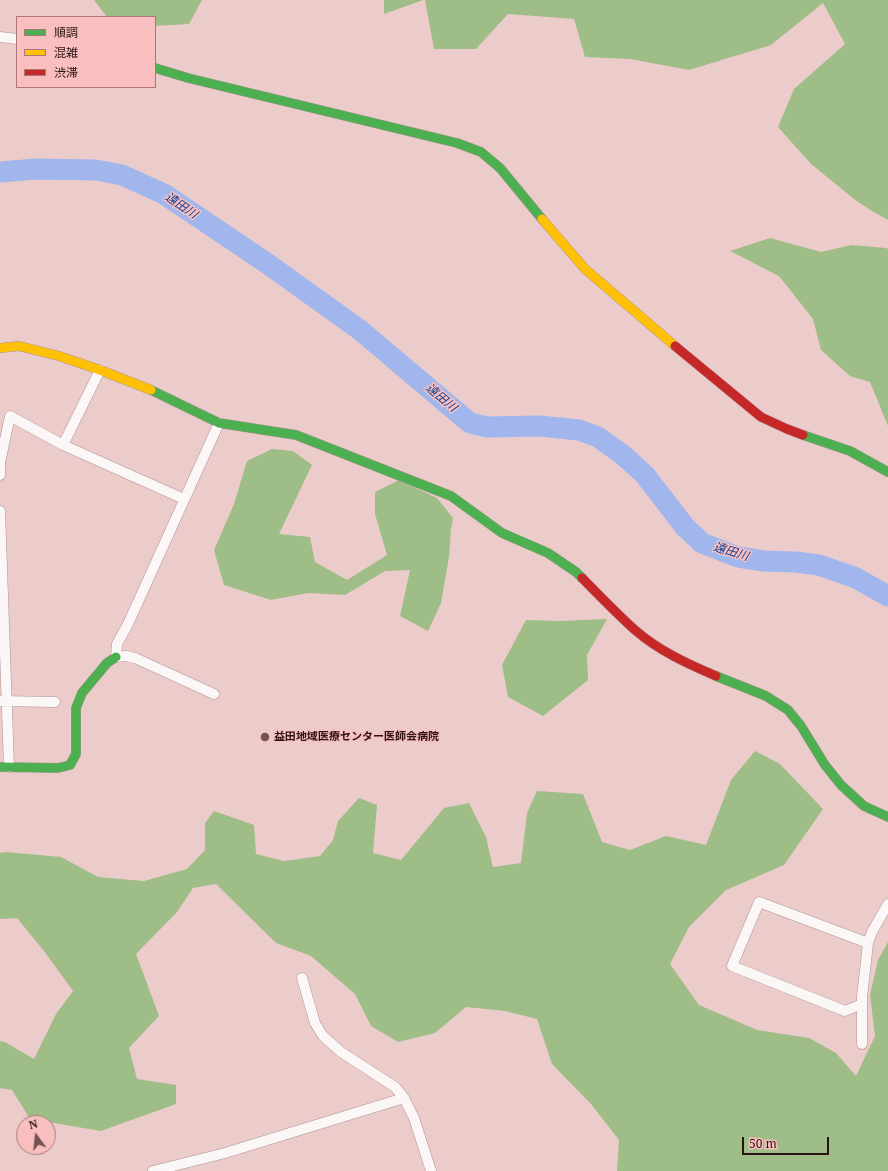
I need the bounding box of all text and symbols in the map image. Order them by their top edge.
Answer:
legend [16,16,156,88]
text: 順調 [54,24,78,41]
text: 混雑 [54,44,78,61]
text: 渋滞 [54,64,78,81]
water label: 遠田川 [162,190,200,222]
water label: 遠田川 [423,381,459,415]
water label: 遠田川 [712,540,750,564]
place label: 益田地域医療センター医師会病院 [274,730,439,744]
marker: 益田地域医療センター医師会病院 [259,731,271,743]
north arrow [16,1115,56,1155]
text: N [27,1116,39,1132]
scale bar [744,1129,831,1155]
text: 50 m [749,1135,777,1152]

